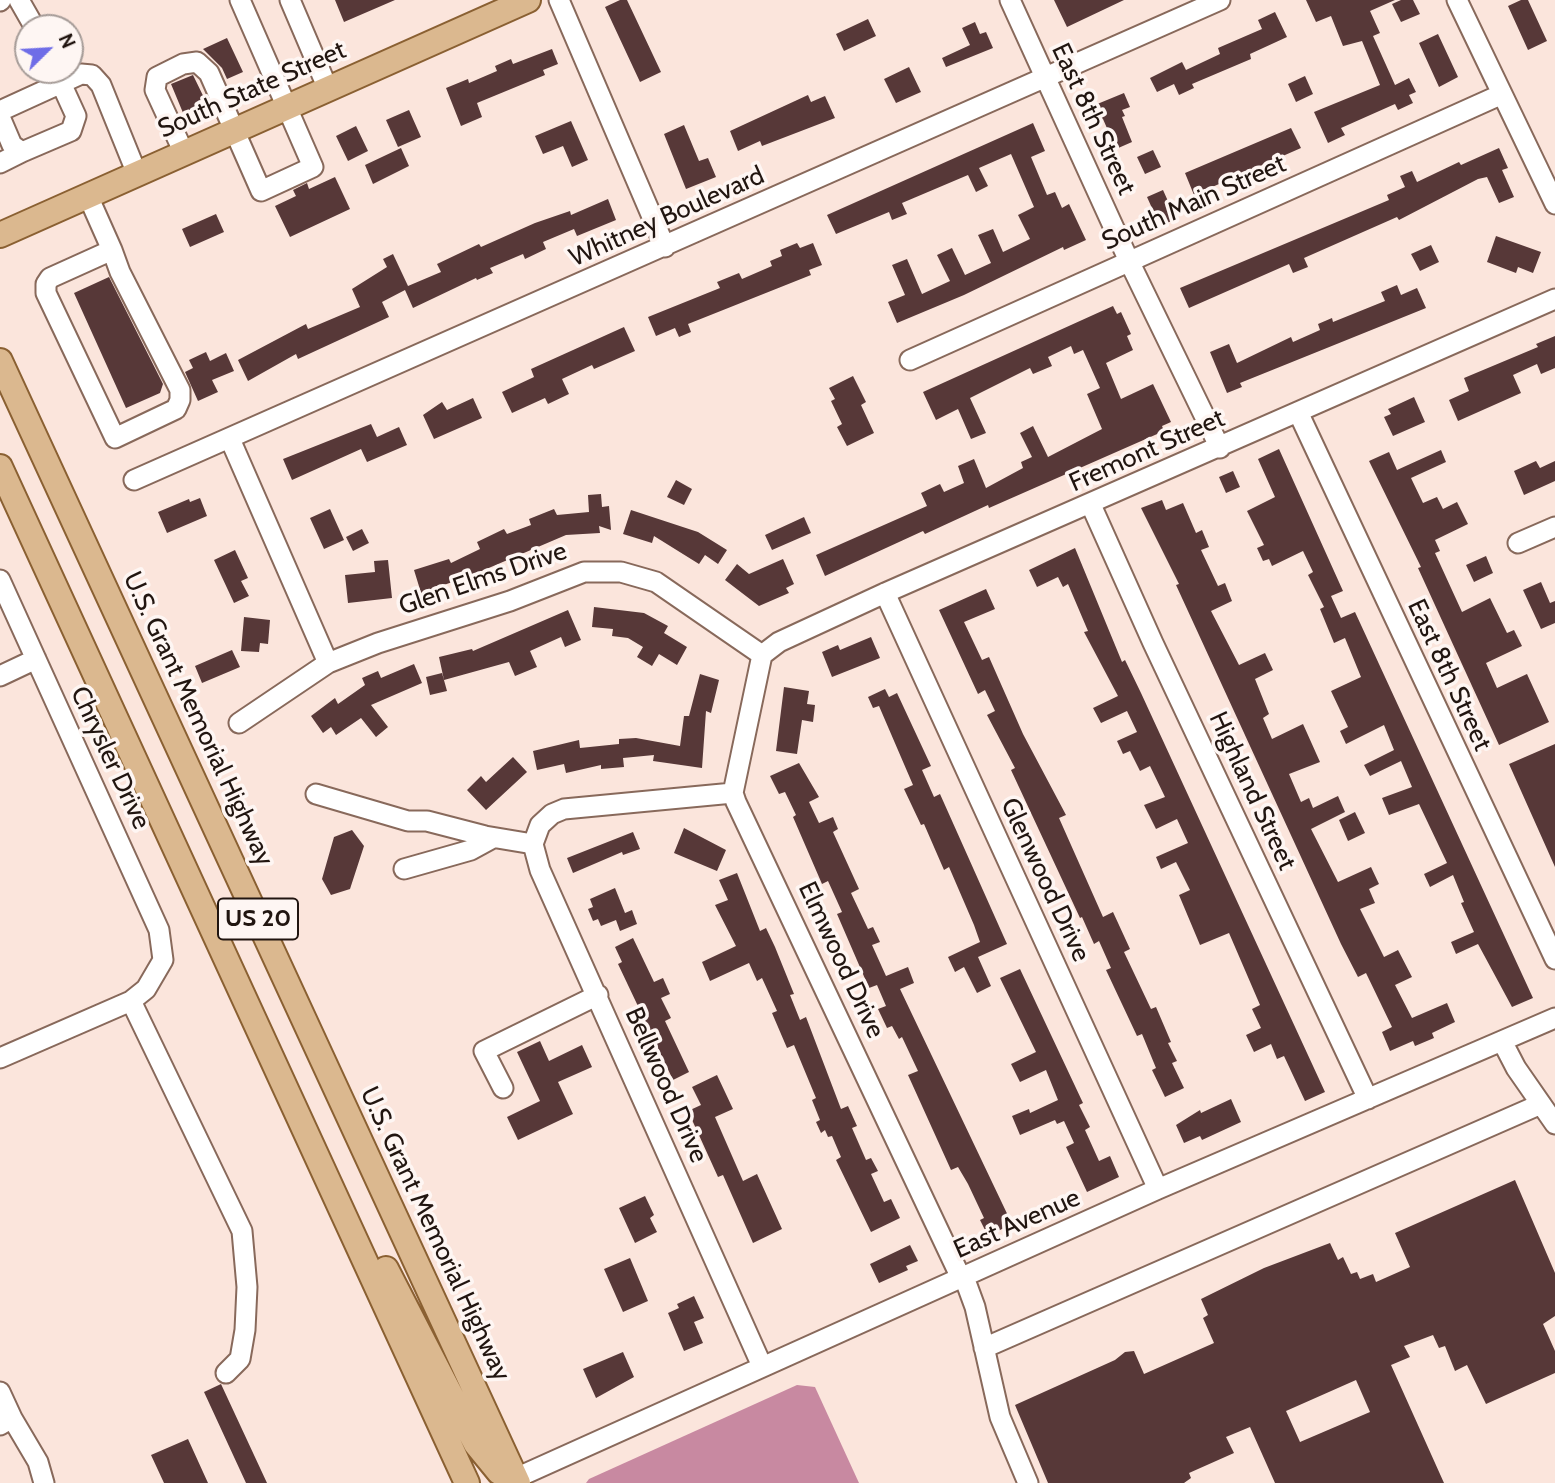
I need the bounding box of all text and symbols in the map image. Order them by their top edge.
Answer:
north arrow [14,14,84,84]
text: N [54,30,80,52]
street label: South State Street [153,35,351,145]
street label: East 8th Street [1044,38,1142,200]
street label: South Main Street [1097,148,1291,258]
street label: Whitney Boulevard [565,160,769,274]
street label: Fremont Street [1065,403,1229,499]
street label: Glen Elms Drive [395,536,571,622]
street label: U.S. Grant Memorial Highway [116,567,280,871]
street label: East 8th Street [1400,594,1498,756]
street label: Chrysler Drive [63,682,157,834]
street label: Highland Street [1202,707,1302,875]
street label: Glenwood Drive [993,793,1097,967]
street label: Elmwood Drive [791,877,891,1043]
road number: US 20 [218,898,298,939]
street label: Bellwood Drive [618,1002,714,1168]
street label: U.S. Grant Memorial Highway [353,1082,517,1386]
street label: East Avenue [949,1182,1085,1266]

